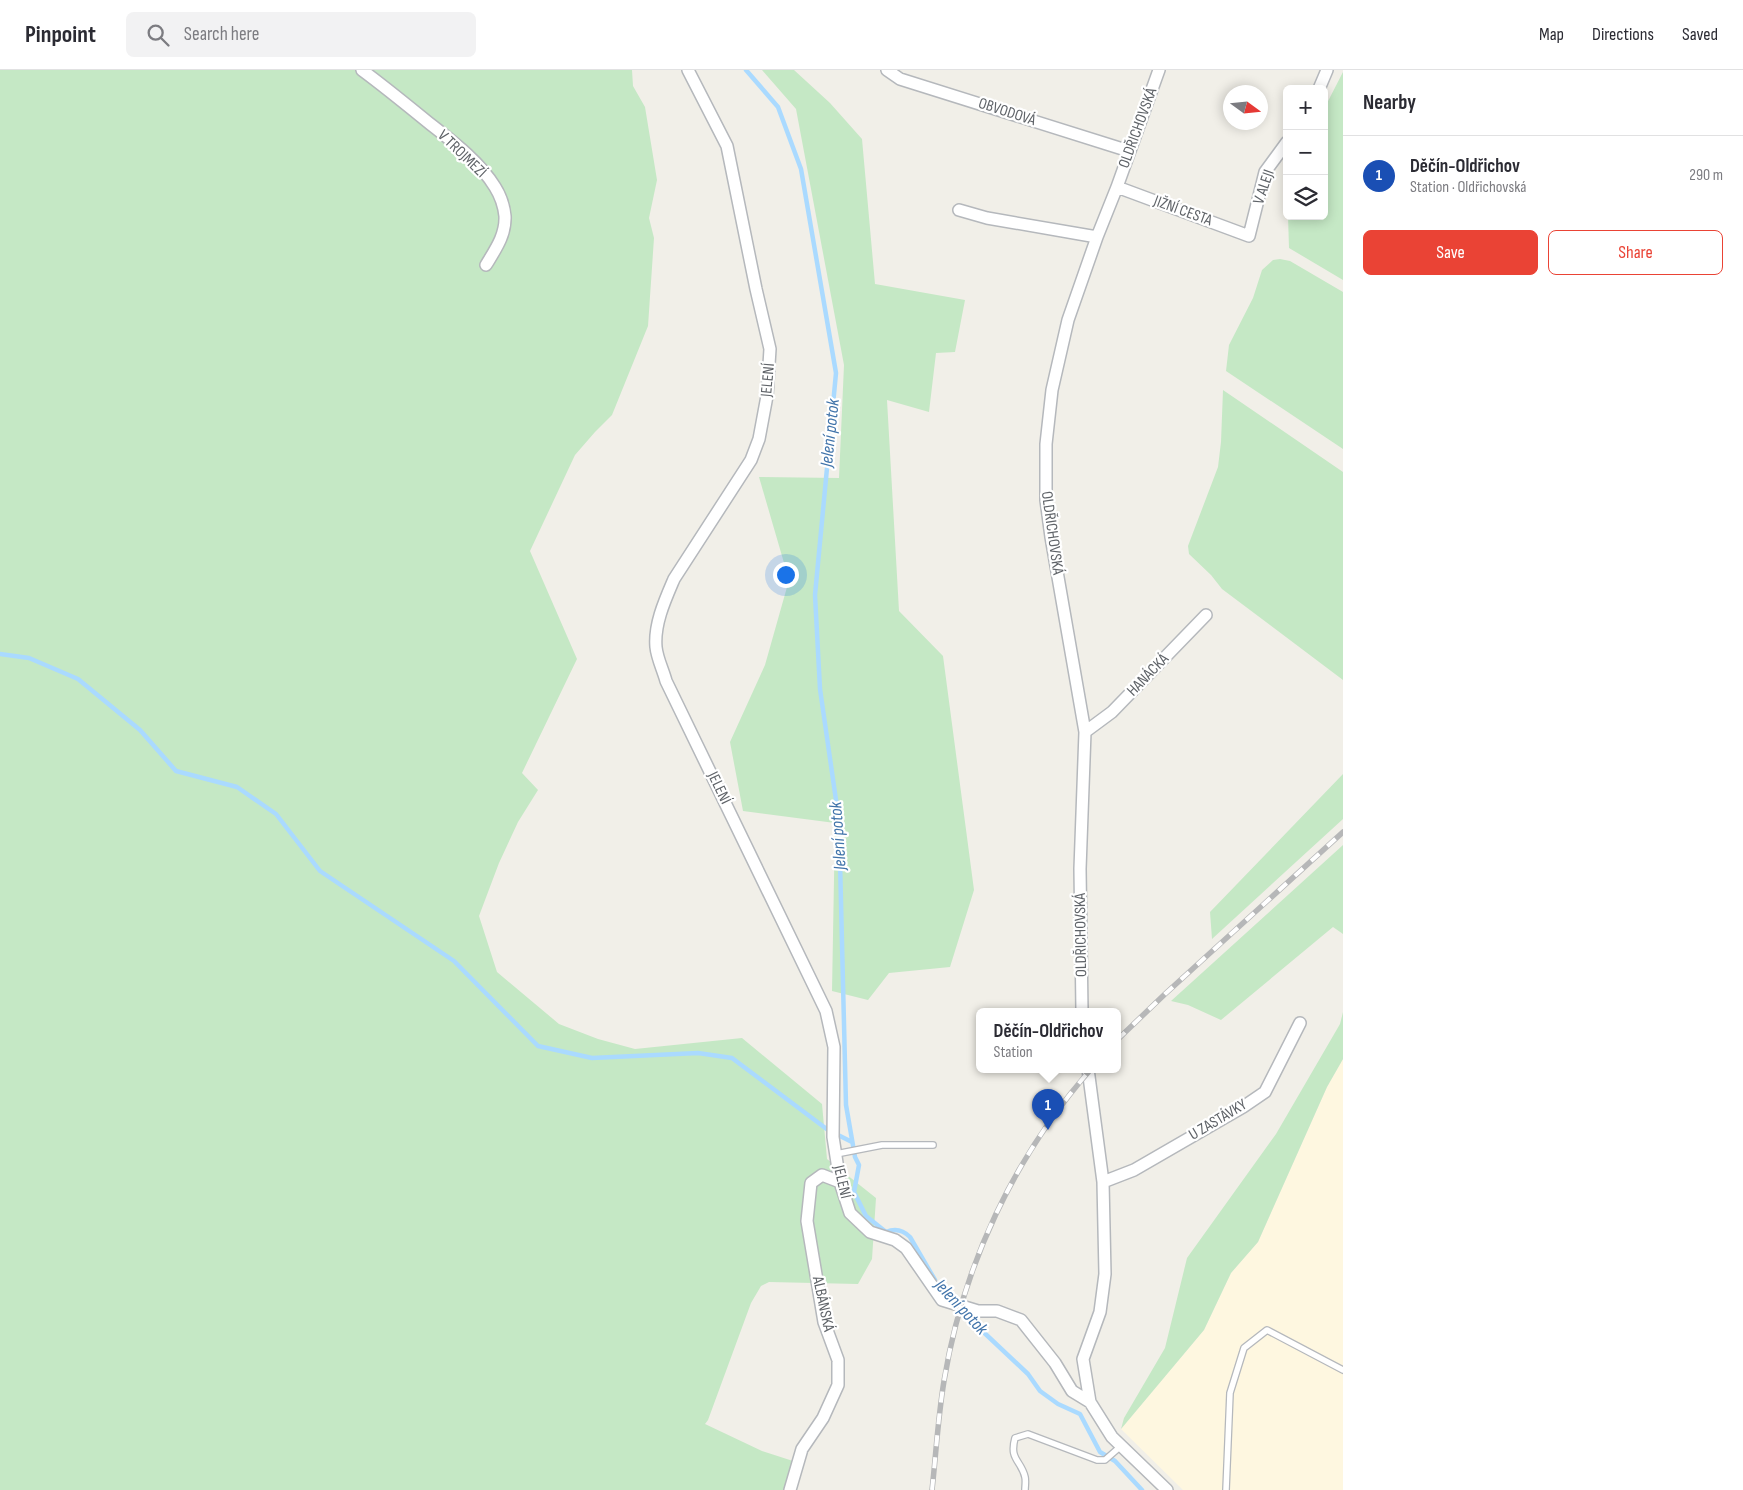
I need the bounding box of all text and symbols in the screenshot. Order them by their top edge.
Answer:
search box [126,12,476,57]
text: Pinpoint [25,20,96,49]
icon: search [144,21,172,49]
text: Search here [184,23,259,46]
text: Map [1539,24,1564,45]
text: Directions [1592,24,1654,45]
text: Saved [1682,24,1718,45]
street label: OLDŘICHOVSKÁ [1115,85,1161,171]
north arrow [1223,85,1268,130]
map controls [1283,85,1328,220]
button: + [1283,85,1328,130]
text: Nearby [1363,90,1416,115]
street label: OBVODOVÁ [976,94,1038,130]
street label: V TROJMEZÍ [434,126,490,182]
button: − [1283,130,1328,175]
text: Děčín-Oldřichov [1410,155,1520,178]
text: 1 [1376,166,1382,185]
text: 290 m [1689,166,1723,185]
street label: V ALEJI [1249,167,1279,207]
button: layers [1283,175,1328,220]
text: Station · Oldřichovská [1410,178,1527,197]
street label: JIŽNÍ CESTA [1150,191,1215,230]
button: Save [1363,230,1538,275]
button: Share [1548,230,1723,275]
street label: JELENÍ [757,362,779,399]
water label: Jelení potok [816,397,844,469]
street label: OLDŘICHOVSKÁ [1037,490,1067,576]
your location [773,562,799,588]
street label: HANÁCKÁ [1123,650,1173,700]
street label: JELENÍ [703,768,735,807]
water label: Jelení potok [825,800,851,872]
street label: OLDŘICHOVSKÁ [1071,893,1091,977]
popup [976,1008,1121,1073]
text: Děčín-Oldřichov [994,1020,1103,1043]
text: Station [994,1043,1033,1062]
pin: 1 [1032,1089,1064,1130]
street label: U ZASTÁVKY [1186,1095,1251,1145]
street label: JELENÍ [829,1162,855,1201]
street label: ALBÁNSKÁ [808,1274,838,1333]
water label: Jelení potok [929,1274,993,1340]

